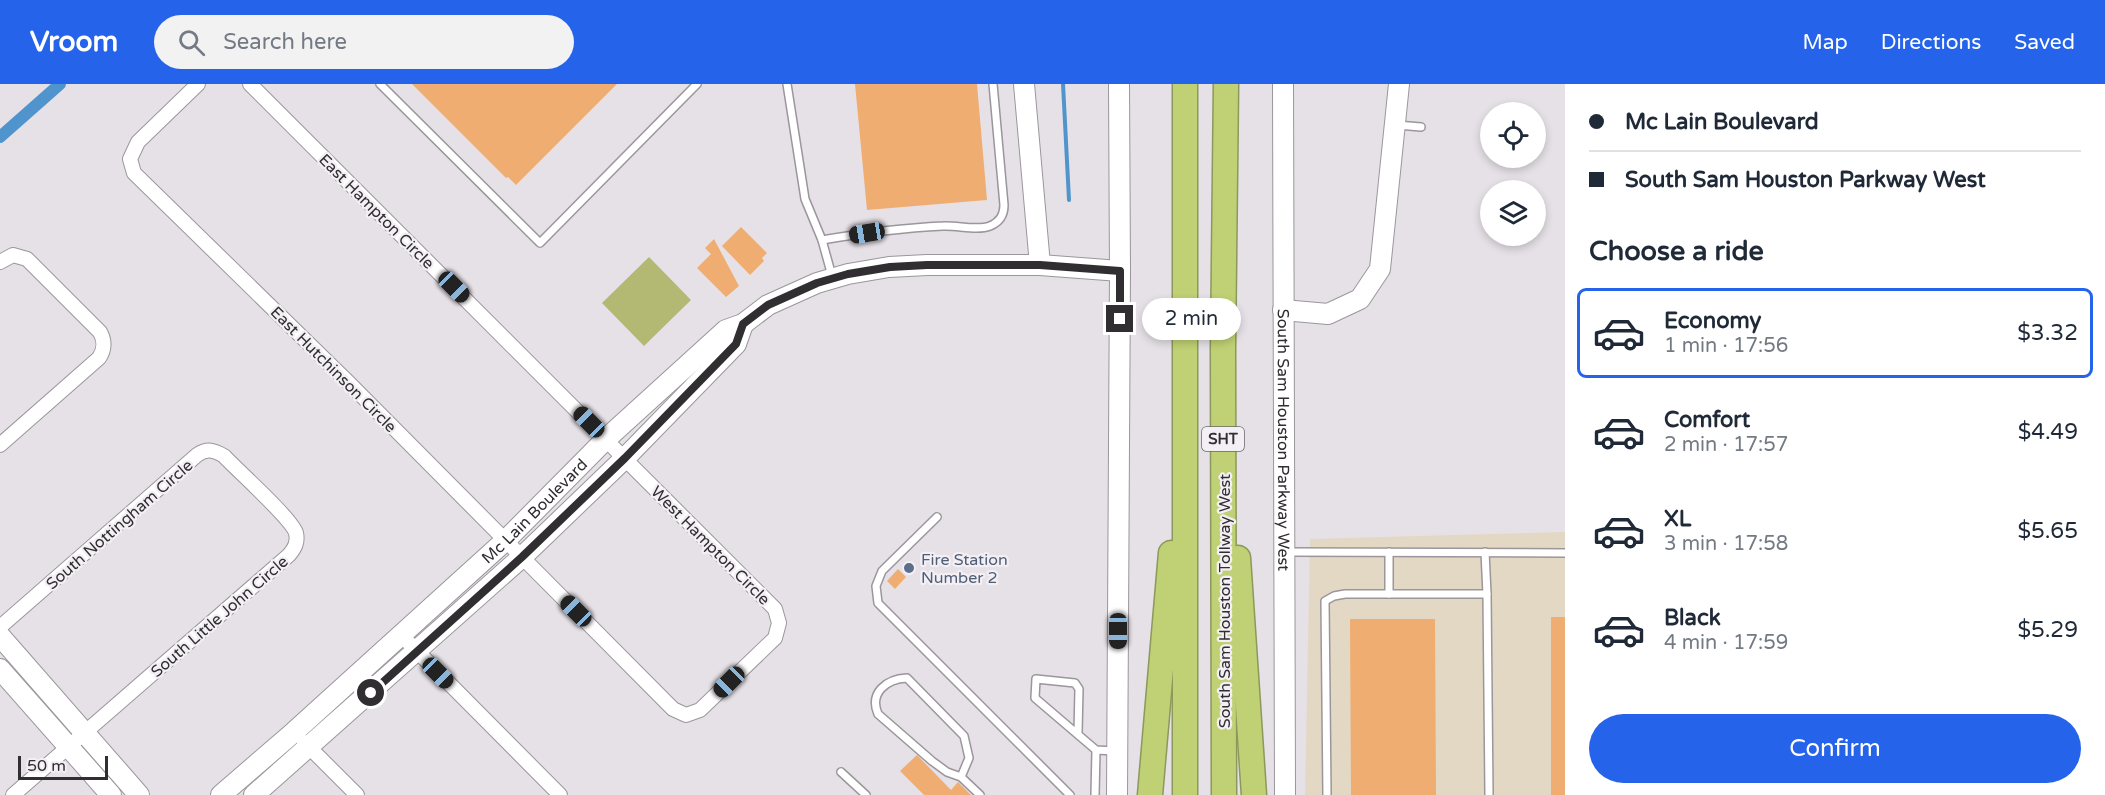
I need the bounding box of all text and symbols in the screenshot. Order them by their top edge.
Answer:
search box [154,15,574,69]
text: Vroom [30,25,118,59]
icon: search [175,26,208,59]
text: Search here [223,29,347,55]
text: Map [1802,30,1848,55]
text: Directions [1881,30,1981,55]
text: Saved [2014,30,2075,55]
map controls [1480,102,1546,246]
button: locate [1480,102,1546,168]
text: Mc Lain Boulevard [1625,109,1819,135]
street label: East Hampton Circle [314,150,438,274]
text: South Sam Houston Parkway West [1625,167,1986,193]
button: layers [1480,180,1546,246]
car [848,221,886,245]
text: Choose a ride [1589,235,1764,268]
car [435,268,473,306]
callout: 2 min [1141,298,1240,340]
street label: East Hutchinson Circle [266,302,401,437]
route end [1106,305,1133,332]
icon: car [1592,306,1646,360]
text: 2 min [1165,307,1218,331]
text: Economy [1664,308,1761,334]
street label: South Sam Houston Parkway West [1273,309,1293,571]
text: $3.32 [2017,320,2078,346]
text: 1 min · 17:56 [1664,334,1788,358]
car [570,403,608,441]
icon: car [1592,405,1646,459]
text: Comfort [1664,407,1750,433]
text: $4.49 [2018,419,2078,445]
road number: SHT [1202,427,1244,451]
text: 2 min · 17:57 [1664,433,1788,457]
street label: Mc Lain Boulevard [478,455,592,568]
street label: South Nottingham Circle [42,456,197,594]
street label: South Sam Houston Tollway West [1215,474,1235,728]
street label: West Hampton Circle [647,482,774,609]
icon: car [1592,504,1646,558]
text: XL [1664,506,1691,532]
text: $5.65 [2017,518,2078,544]
text: 3 min · 17:58 [1664,532,1788,556]
place label: Fire Station Number 2 [921,550,1008,588]
street label: South Little John Circle [147,552,292,682]
marker: Fire Station Number 2 [902,561,916,575]
car [557,592,595,630]
icon: car [1592,603,1646,657]
text: Black [1664,605,1721,631]
car [1109,613,1127,649]
text: $5.29 [2017,617,2078,643]
text: 4 min · 17:59 [1664,631,1788,655]
car [419,654,457,692]
car [710,663,748,701]
route start [357,679,384,706]
button: Confirm [1589,714,2081,783]
scale bar [18,753,108,780]
text: 50 m [27,756,66,776]

